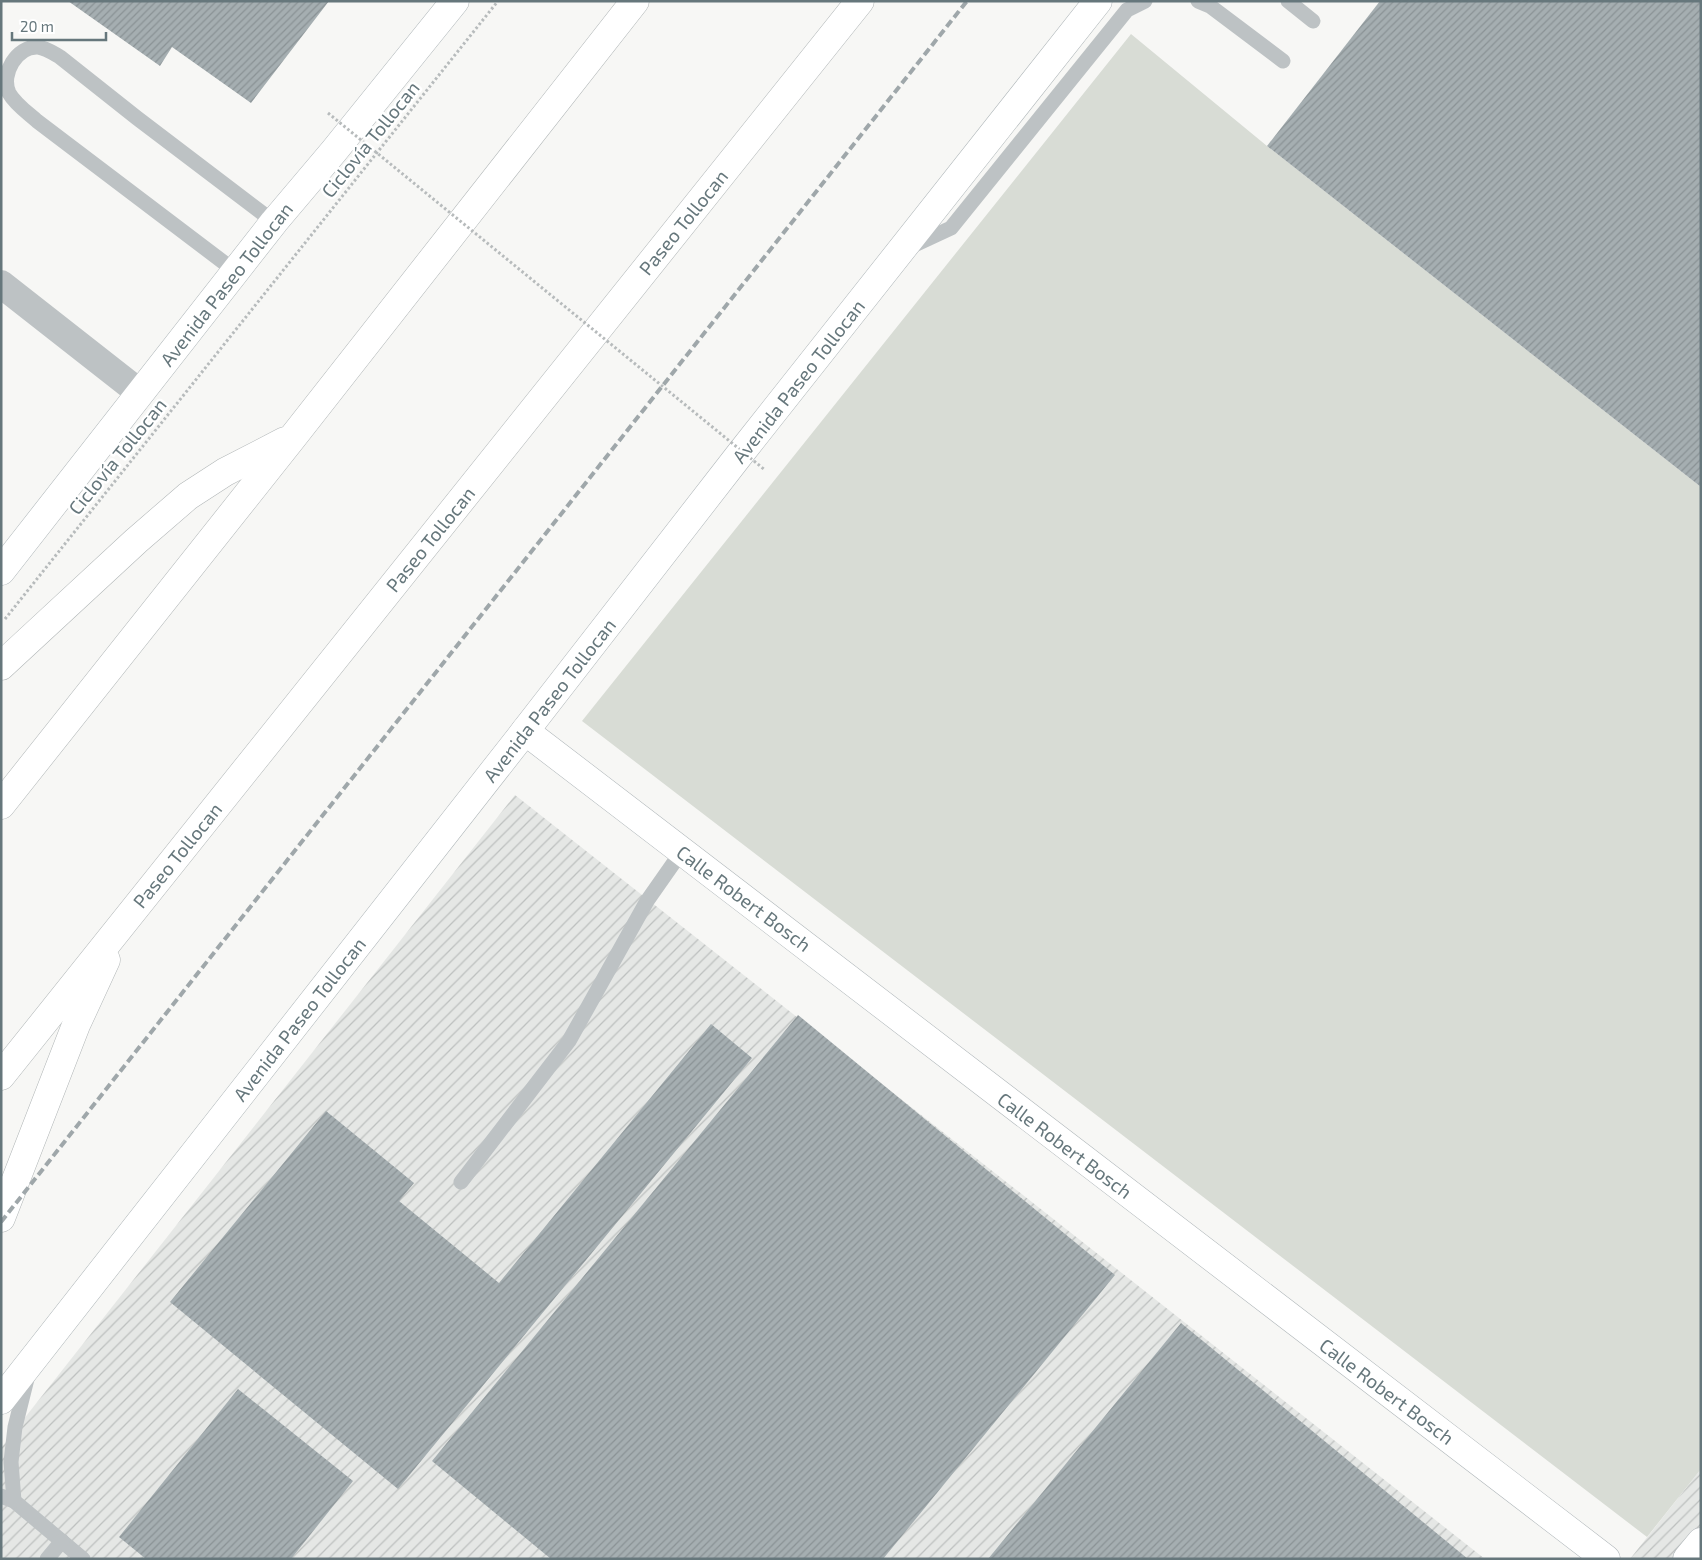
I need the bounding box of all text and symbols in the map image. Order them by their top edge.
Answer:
scale bar [12,10,106,42]
text: 20 m [20,17,54,35]
street label: Ciclovía Tollocan [316,76,424,202]
street label: Paseo Tollocan [634,165,732,279]
street label: Avenida Paseo Tollocan [155,198,297,370]
street label: Avenida Paseo Tollocan [727,295,869,467]
street label: Ciclovía Tollocan [63,393,171,519]
street label: Paseo Tollocan [381,482,479,596]
street label: Avenida Paseo Tollocan [478,614,620,786]
street label: Paseo Tollocan [128,798,226,912]
street label: Calle Robert Bosch [672,840,816,956]
street label: Avenida Paseo Tollocan [228,933,370,1105]
street label: Calle Robert Bosch [993,1087,1137,1203]
street label: Calle Robert Bosch [1315,1333,1459,1449]

